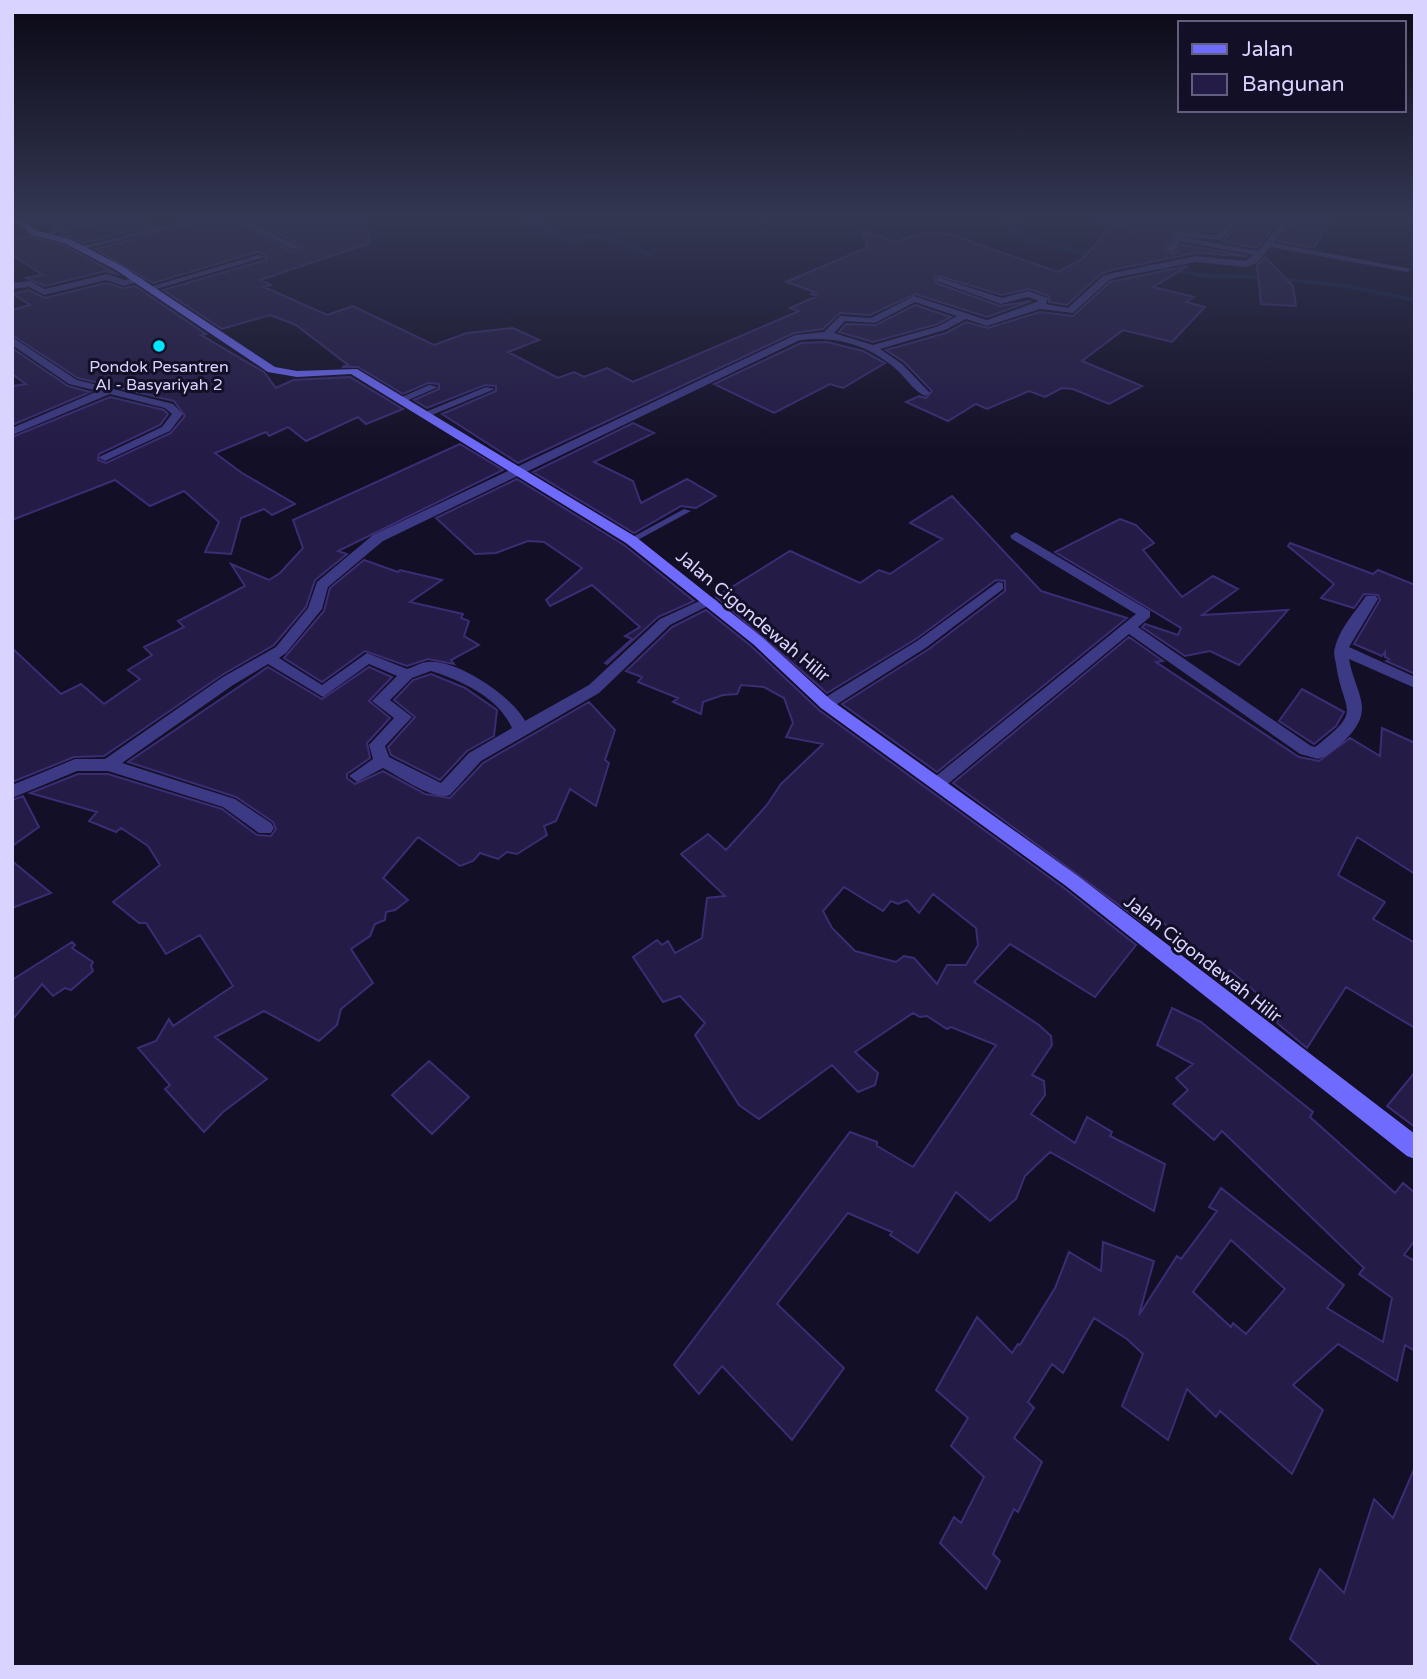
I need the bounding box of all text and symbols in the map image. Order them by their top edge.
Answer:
legend [1178,21,1406,112]
text: Jalan [1242,37,1293,62]
text: Bangunan [1242,72,1345,97]
marker: Pondok Pesantren Al - Basyariyah 2 [151,338,167,354]
place label: Pondok Pesantren Al - Basyariyah 2 [89,357,229,395]
street label: Jalan Cigondewah Hilir [672,545,834,687]
street label: Jalan Cigondewah Hilir [1120,891,1286,1027]

